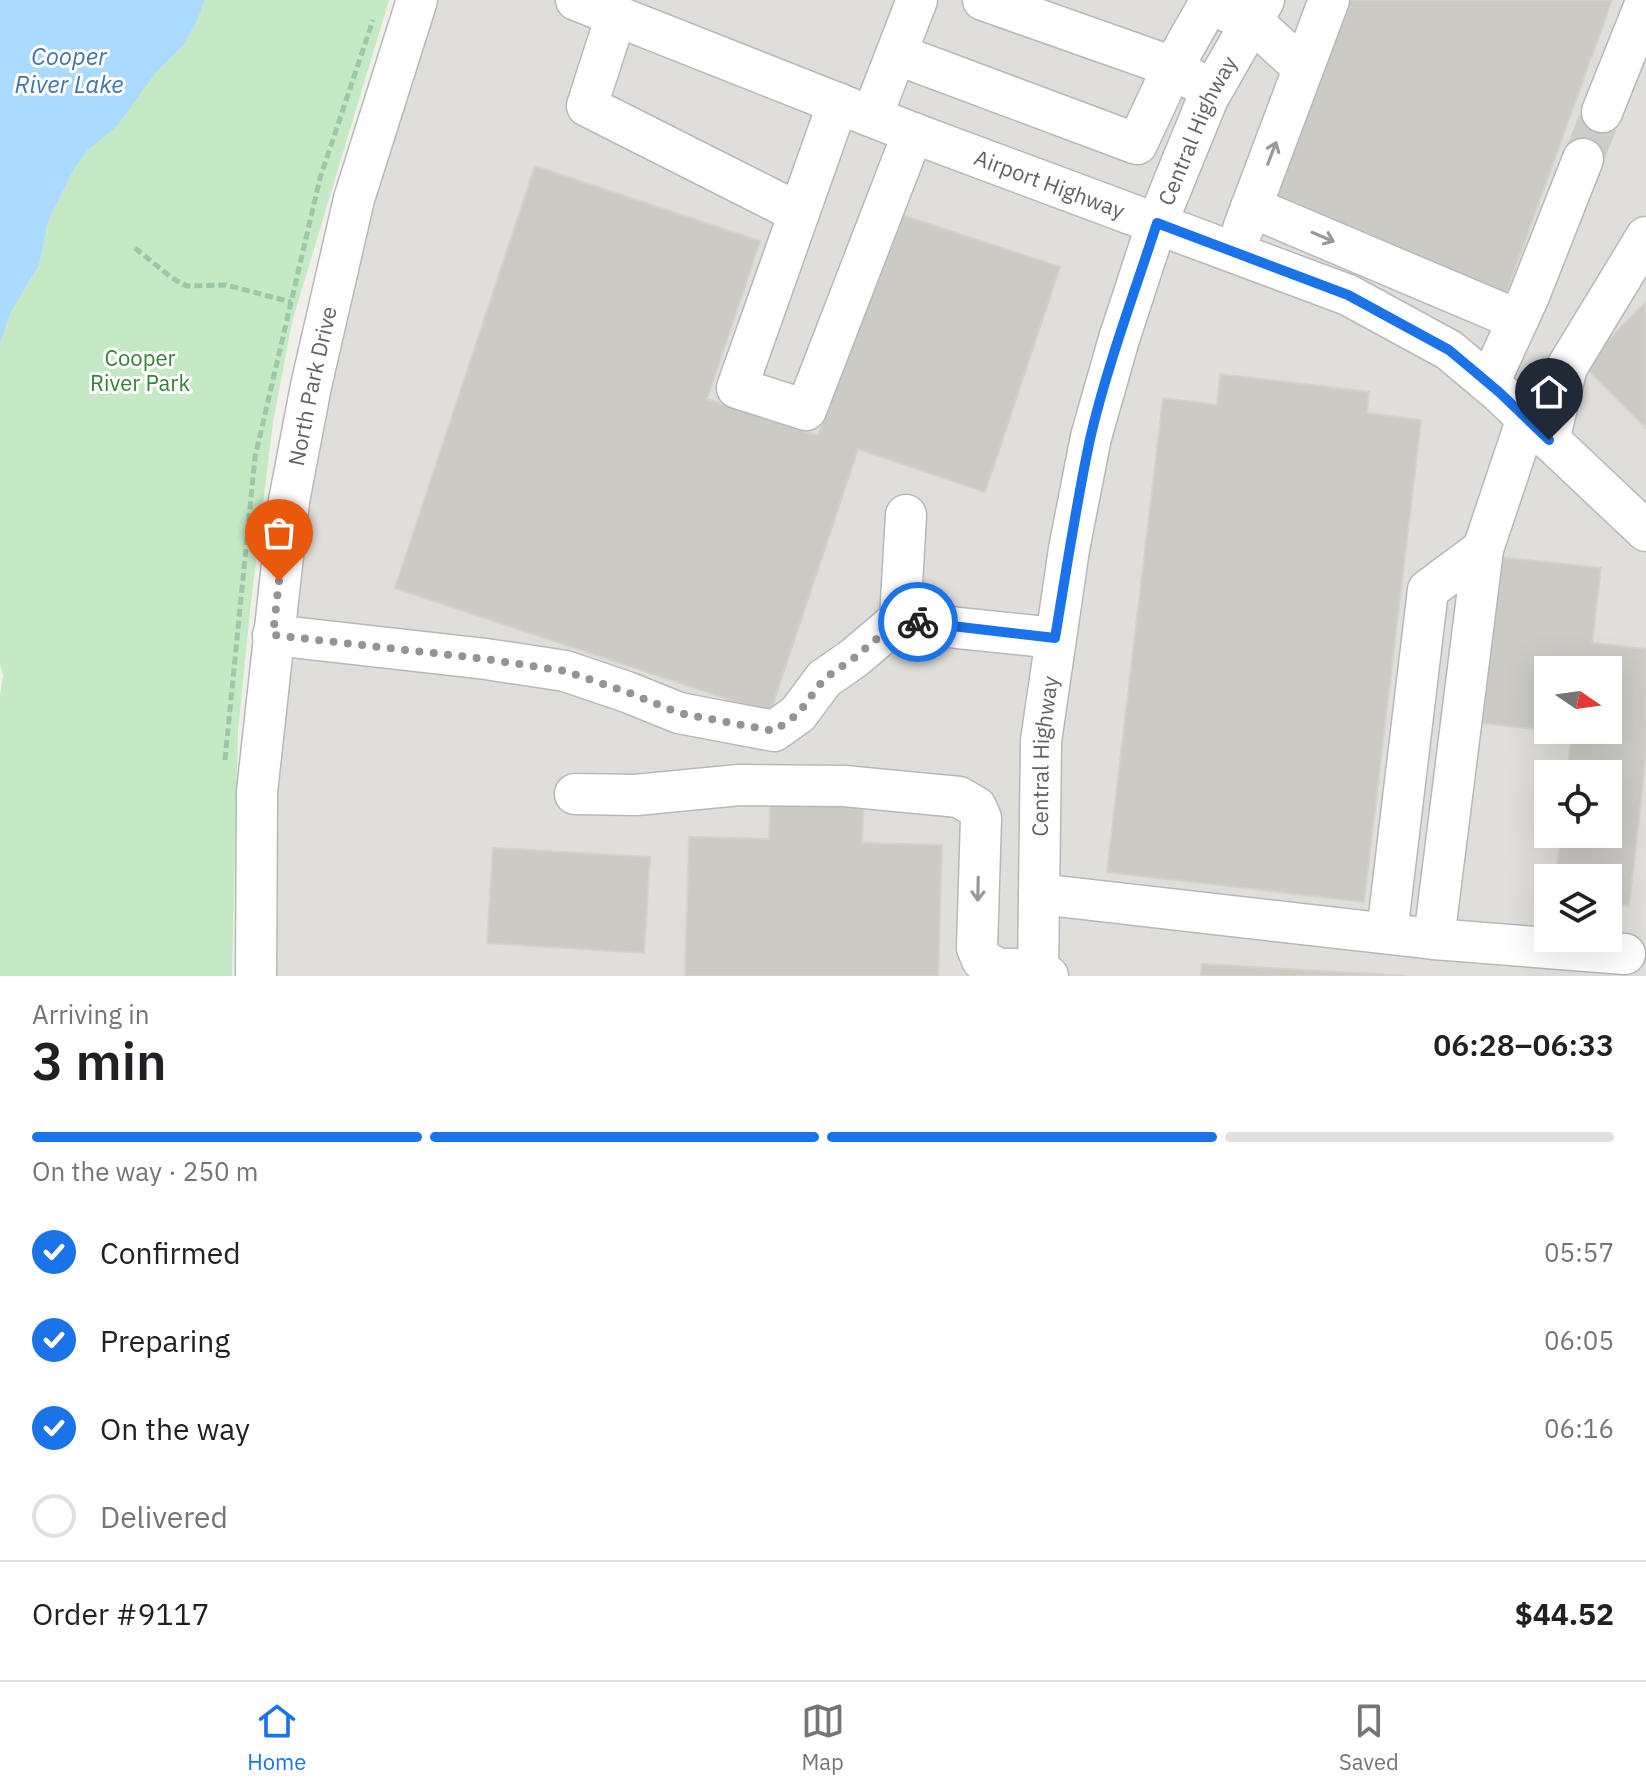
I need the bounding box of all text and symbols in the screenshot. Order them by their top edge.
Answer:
water label: Cooper River Lake [15,40,123,100]
street label: Central Highway [1151,50,1243,210]
one-way arrow [1265,141,1280,166]
street label: Airport Highway [970,142,1129,225]
one-way arrow [1310,231,1335,245]
street label: North Park Drive [281,303,343,468]
park label: Cooper River Park [90,343,190,397]
pin [1515,358,1583,440]
icon: home [1527,370,1571,414]
pin [245,499,313,581]
icon: bag [257,511,301,555]
courier [878,582,958,662]
icon: bike [896,600,940,644]
north arrow [1534,656,1622,744]
map controls [1534,656,1622,952]
street label: Central Highway [1025,674,1064,837]
button: locate [1534,760,1622,848]
button: layers [1534,864,1622,952]
one-way arrow [970,875,986,902]
text: Arriving in [32,997,149,1031]
text: 06:28–06:33 [1433,1025,1614,1064]
text: 3 min [32,1027,167,1094]
text: On the way · 250 m [32,1154,258,1188]
icon: check [32,1230,76,1274]
text: Confirmed [100,1233,241,1272]
text: 05:57 [1544,1235,1614,1269]
icon: check [32,1318,76,1362]
text: Preparing [100,1321,230,1360]
text: 06:05 [1544,1323,1614,1357]
icon: check [32,1406,76,1450]
text: On the way [100,1409,250,1448]
text: 06:16 [1544,1411,1614,1445]
text: Delivered [100,1497,228,1536]
text: Order #9117 [32,1594,209,1633]
text: $44.52 [1515,1594,1614,1633]
tab: Home [247,1699,306,1776]
tab: Map [801,1699,845,1776]
tab: Saved [1339,1699,1399,1776]

